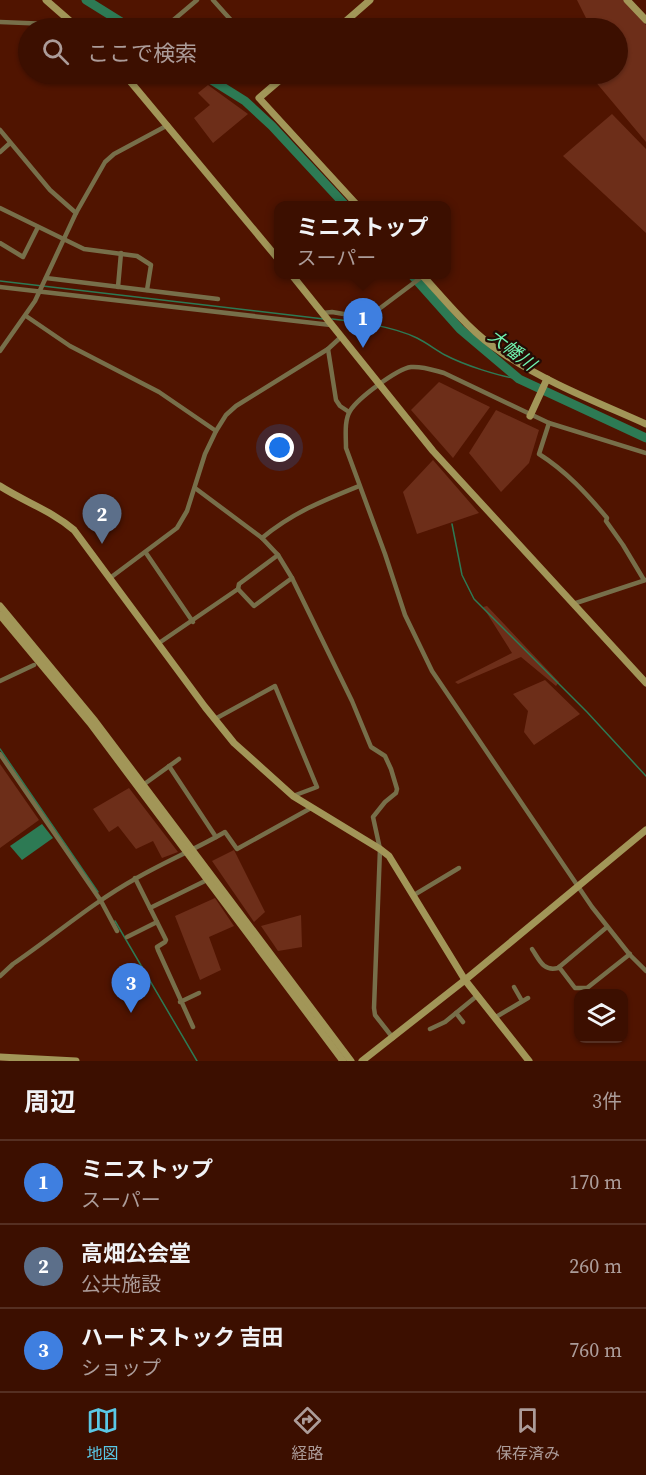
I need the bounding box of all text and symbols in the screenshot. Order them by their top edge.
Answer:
search box [18,18,628,84]
icon: search [39,35,72,68]
text: ここで検索 [87,38,197,68]
popup [274,201,451,279]
text: ミニストップ [296,212,429,242]
text: スーパー [296,244,376,272]
pin: 1 [344,298,382,348]
water label: 大幡川 [483,323,543,377]
your location [265,433,294,462]
pin: 2 [82,494,122,544]
pin: 3 [112,964,150,1013]
map controls [574,989,628,1043]
button: layers [574,989,628,1043]
text: 周辺 [24,1084,76,1120]
text: 3件 [592,1087,622,1115]
text: ミニストップ [81,1154,213,1184]
text: 1 [38,1168,49,1196]
text: 170 m [569,1168,622,1196]
text: スーパー [81,1186,161,1214]
text: 高畑公会堂 [81,1238,191,1268]
text: 2 [38,1252,49,1280]
text: 260 m [569,1252,622,1280]
text: 公共施設 [81,1270,161,1298]
text: ハードストック 吉田 [81,1322,284,1352]
text: 3 [38,1336,49,1364]
text: 760 m [569,1336,622,1364]
text: ショップ [81,1354,161,1382]
tab: 地図 [86,1404,119,1464]
tab: 経路 [291,1404,324,1464]
tab: 保存済み [496,1404,560,1464]

